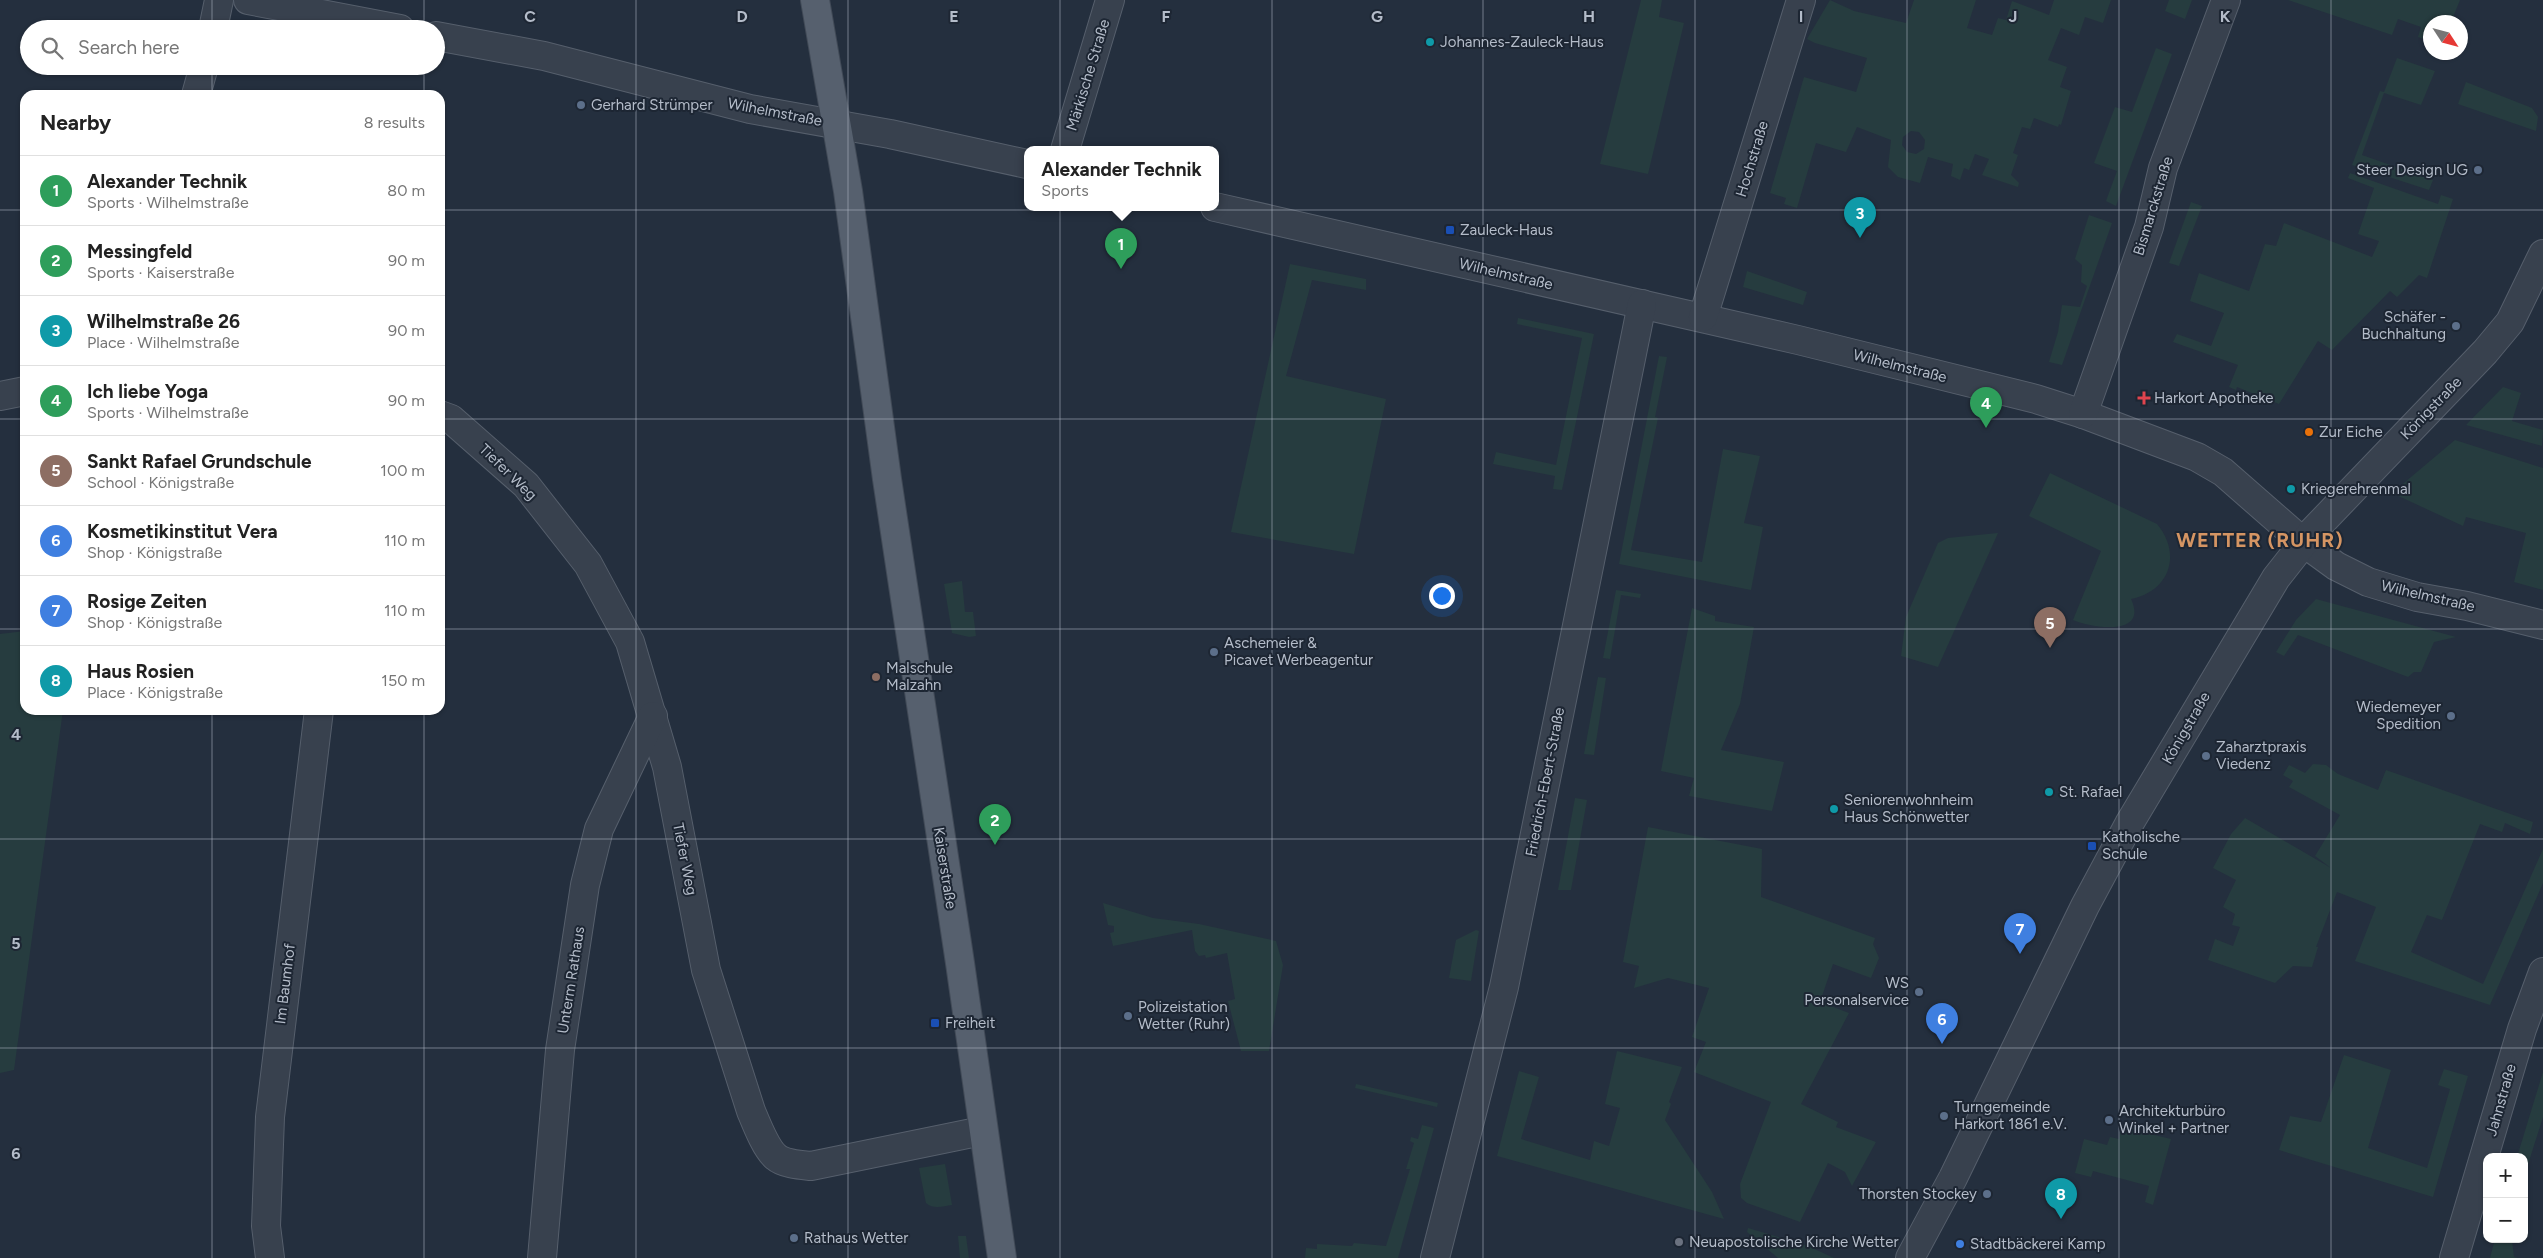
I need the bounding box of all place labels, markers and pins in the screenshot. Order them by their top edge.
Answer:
place label: Johannes-Zauleck-Haus [1440,33,1604,51]
marker: Johannes-Zauleck-Haus [1424,36,1436,48]
place label: Gerhard Strümper [591,96,712,114]
marker: Gerhard Strümper [575,99,587,111]
place label: Steer Design UG [2356,161,2468,179]
marker: Steer Design UG [2472,164,2484,176]
pin: 3 [1844,197,1876,238]
place label: Zauleck-Haus [1460,221,1553,239]
marker: Zauleck-Haus [1444,224,1456,236]
pin: 1 [1105,228,1137,269]
place label: Schäfer - Buchhaltung [2361,308,2446,343]
marker: Schäfer - Buchhaltung [2450,320,2462,332]
pin: 4 [1970,387,2002,428]
place label: Harkort Apotheke [2154,389,2274,407]
marker: Harkort Apotheke [2138,392,2150,404]
place label: Zur Eiche [2319,423,2383,441]
marker: Zur Eiche [2303,426,2315,438]
place label: Kriegerehrenmal [2301,480,2411,498]
marker: Kriegerehrenmal [2285,483,2297,495]
pin: 5 [2034,607,2066,648]
place label: Aschemeier & Picavet Werbeagentur [1224,634,1373,669]
marker: Aschemeier & Picavet Werbeagentur [1208,646,1220,658]
place label: Malschule Malzahn [886,659,953,694]
marker: Malschule Malzahn [870,671,882,683]
place label: Wiedemeyer Spedition [2356,698,2441,733]
marker: Wiedemeyer Spedition [2445,710,2457,722]
place label: Zaharztpraxis Viedenz [2216,738,2307,773]
marker: Zaharztpraxis Viedenz [2200,750,2212,762]
place label: St. Rafael [2059,783,2122,801]
marker: St. Rafael [2043,786,2055,798]
place label: Seniorenwohnheim Haus Schönwetter [1844,791,1973,826]
marker: Seniorenwohnheim Haus Schönwetter [1828,803,1840,815]
pin: 2 [979,804,1011,845]
place label: Katholische Schule [2102,828,2180,863]
marker: Katholische Schule [2086,840,2098,852]
pin: 7 [2004,913,2036,954]
place label: WS Personalservice [1804,974,1909,1009]
marker: WS Personalservice [1913,986,1925,998]
place label: Polizeistation Wetter (Ruhr) [1138,998,1230,1033]
pin: 6 [1926,1003,1958,1044]
marker: Polizeistation Wetter (Ruhr) [1122,1010,1134,1022]
place label: Freiheit [945,1014,996,1032]
marker: Freiheit [929,1017,941,1029]
place label: Turngemeinde Harkort 1861 e.V. [1954,1098,2067,1133]
place label: Architekturbüro Winkel + Partner [2119,1102,2229,1137]
marker: Turngemeinde Harkort 1861 e.V. [1938,1110,1950,1122]
marker: Architekturbüro Winkel + Partner [2103,1114,2115,1126]
pin: 8 [2045,1178,2077,1219]
place label: Thorsten Stockey [1859,1185,1977,1203]
marker: Thorsten Stockey [1981,1188,1993,1200]
place label: Rathaus Wetter [804,1229,908,1247]
marker: Rathaus Wetter [788,1232,800,1244]
place label: Neuapostolische Kirche Wetter [1689,1233,1898,1251]
place label: Stadtbäckerei Kamp [1970,1235,2106,1253]
marker: Neuapostolische Kirche Wetter [1673,1236,1685,1248]
marker: Stadtbäckerei Kamp [1954,1238,1966,1250]

